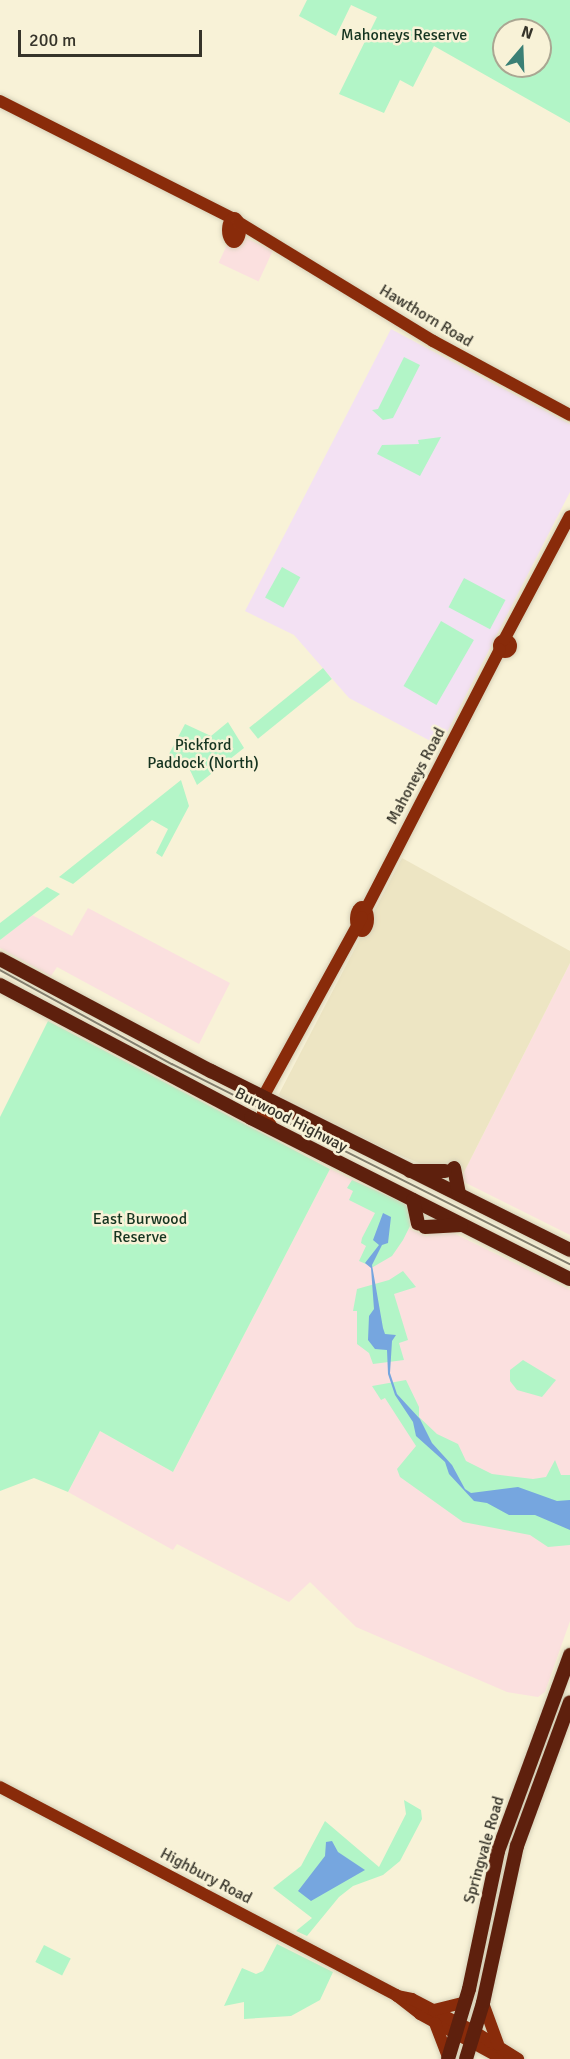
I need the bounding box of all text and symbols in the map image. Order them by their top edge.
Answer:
scale bar [21,18,206,56]
north arrow [492,18,552,78]
text: N [519,22,536,44]
park label: Mahoneys Reserve [341,25,467,45]
text: 200 m [29,29,76,51]
street label: Hawthorn Road [376,281,476,351]
street label: Mahoneys Road [382,724,450,828]
park label: Pickford Paddock (North) [147,735,259,773]
street label: Burwood Highway [232,1083,350,1157]
park label: East Burwood Reserve [93,1209,187,1247]
street label: Springvale Road [460,1794,508,1906]
street label: Highbury Road [157,1844,255,1908]

